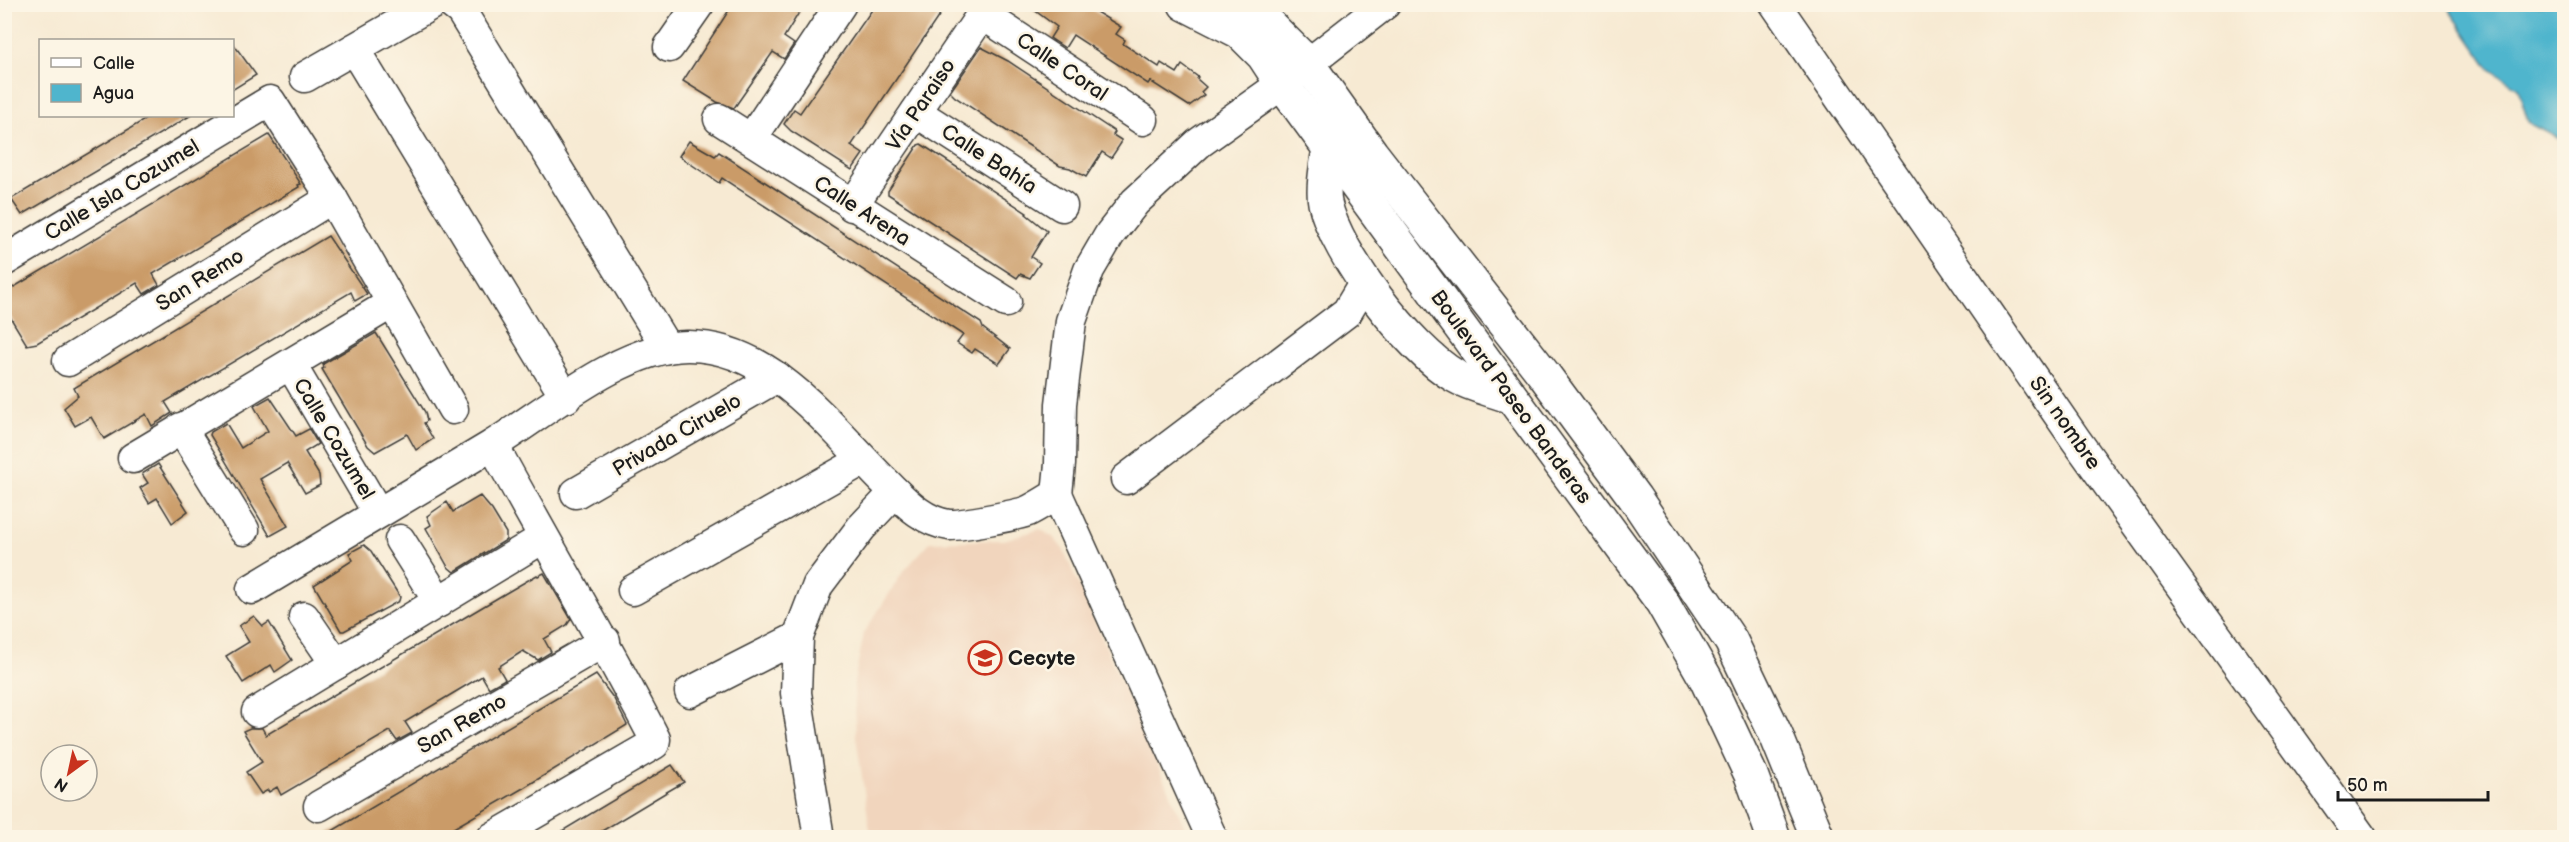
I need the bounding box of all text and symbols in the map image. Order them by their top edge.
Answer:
street label: Calle Coral [1012,27,1112,107]
legend [39,39,234,117]
text: Calle [93,53,135,74]
street label: Vía Paraiso [881,54,961,156]
text: Agua [93,83,134,104]
street label: Calle Bahía [937,119,1041,199]
street label: Calle Isla Cozumel [40,134,204,246]
street label: Calle Arena [809,170,915,252]
street label: San Remo [151,243,249,317]
street label: Boulevard Paseo Banderas [1425,285,1597,509]
street label: Sin nombre [2024,372,2106,474]
street label: Calle Cozumel [288,374,380,504]
street label: Privada Ciruelo [608,388,746,482]
school or university icon: Cecyte [967,640,1003,676]
place label: Cecyte [1008,646,1075,671]
street label: San Remo [413,688,511,760]
north arrow [39,743,99,803]
scale bar [2338,764,2488,802]
text: N [51,773,72,796]
text: 50 m [2347,775,2388,796]

